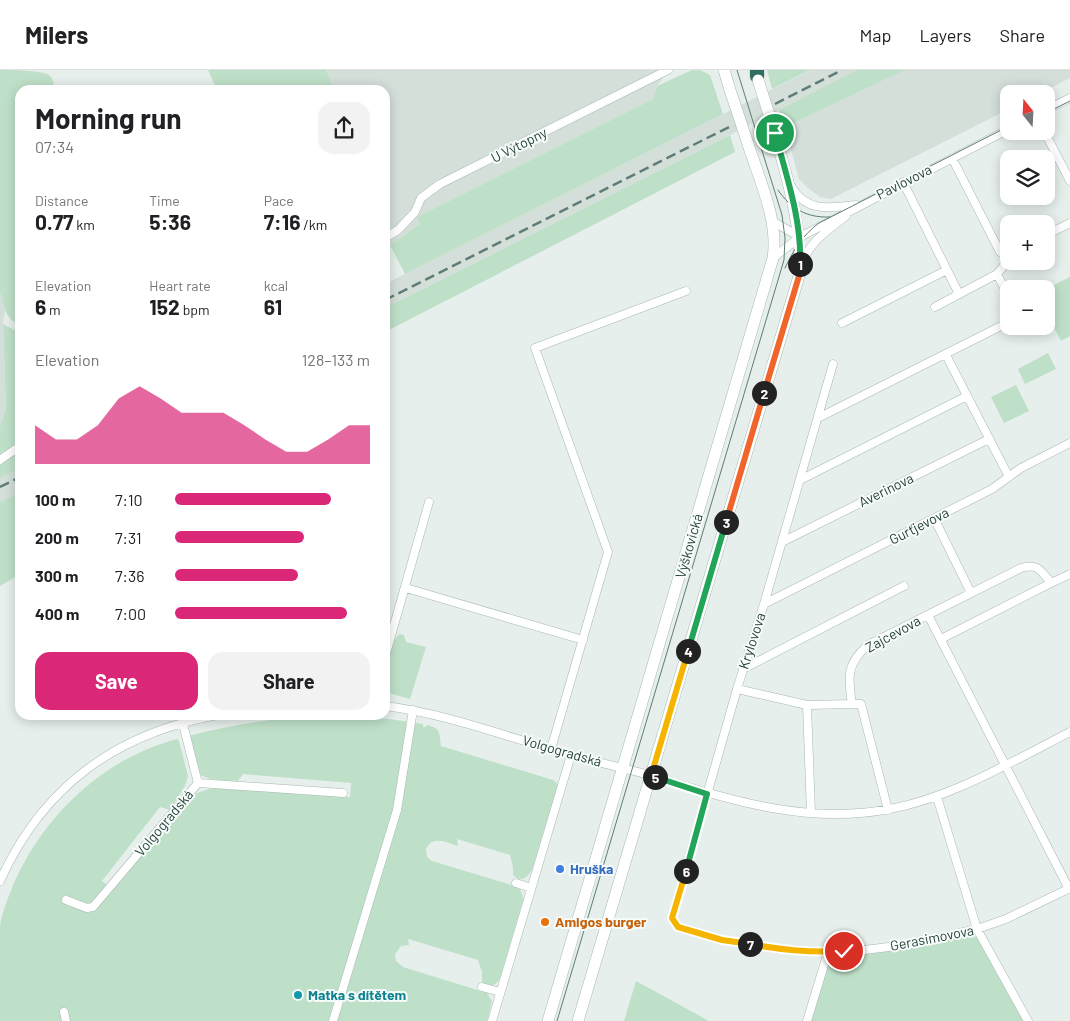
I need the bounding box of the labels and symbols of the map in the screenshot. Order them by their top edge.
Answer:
north arrow [1000,85,1055,140]
pin [754,112,796,154]
street label: U Výtopny [488,123,550,166]
street label: Pavlovova [873,160,934,203]
pin: 1 [788,252,812,276]
pin: 2 [752,380,776,406]
street label: Averinova [855,469,916,510]
street label: Gurťjevova [886,503,951,548]
pin: 3 [714,510,738,534]
street label: Výškovická [671,512,706,580]
street label: Krylovova [734,610,769,671]
street label: Zajcevova [862,612,923,656]
pin: 4 [676,638,700,664]
street label: Volgogradská [521,731,604,770]
pin: 5 [642,764,668,790]
street label: Volgogradská [131,786,196,859]
pin: 6 [674,858,698,884]
place label: Hruška [570,860,613,877]
marker: Hruška [554,863,566,875]
place label: Amigos burger [555,913,647,930]
marker: Amigos burger [539,916,551,928]
street label: Gerasimovova [889,921,975,954]
pin [823,930,865,972]
pin: 7 [738,932,762,956]
place label: Matka s dítětem [308,986,407,1003]
marker: Matka s dítětem [292,989,304,1001]

